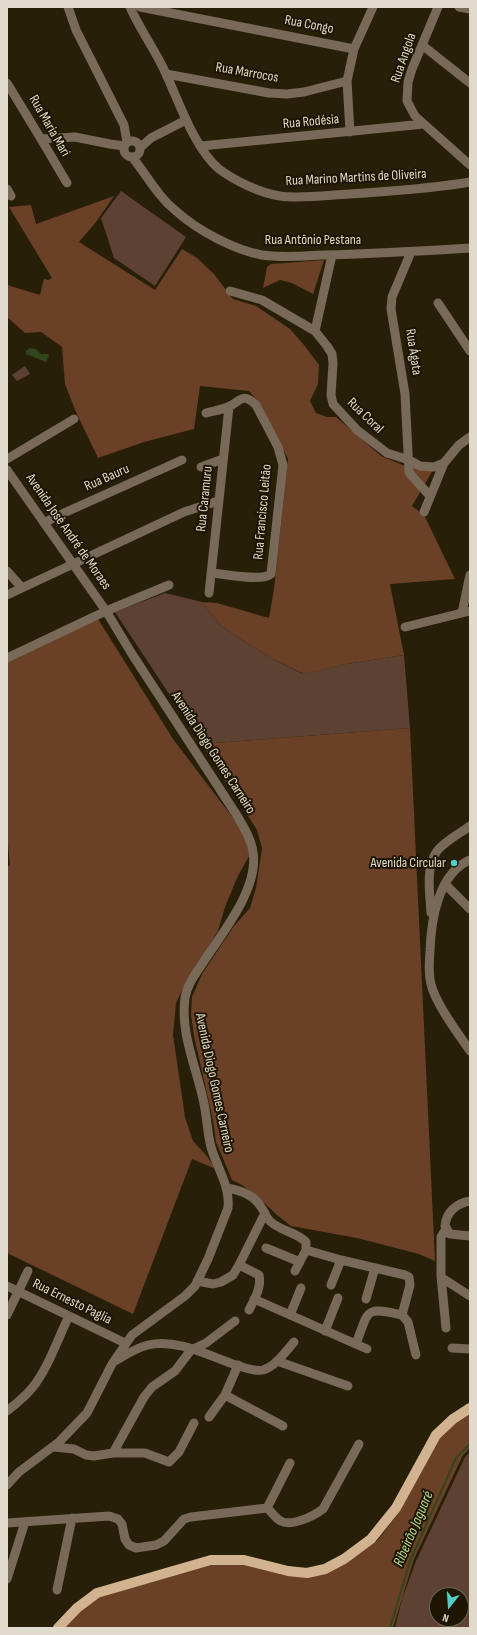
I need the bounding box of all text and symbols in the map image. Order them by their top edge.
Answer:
street label: Rua Congo [283,12,335,38]
street label: Rua Angola [388,31,420,85]
street label: Rua Marrocos [214,59,280,87]
street label: Rua Maria Mari [25,92,73,160]
street label: Rua Rodésia [282,111,340,133]
street label: Rua Marino Martins de Oliveira [285,166,427,190]
street label: Rua Antônio Pestana [265,232,361,248]
street label: Rua Ágata [401,328,425,376]
street label: Rua Coral [343,395,387,437]
street label: Rua Bauru [82,461,132,495]
street label: Rua Francisco Leitão [250,464,276,560]
street label: Rua Caramuru [193,465,217,533]
street label: Avenida José André de Moraes [22,471,114,593]
street label: Avenida Diogo Gomes Carneiro [167,689,259,817]
place label: Avenida Circular [371,855,446,871]
marker: Avenida Circular [449,858,459,868]
street label: Avenida Diogo Gomes Carneiro [191,1012,237,1154]
street label: Rua Ernesto Paglia [30,1276,114,1328]
water label: Ribeirão Jaguaré [390,1489,438,1569]
north arrow [429,1587,469,1627]
text: N [441,1611,450,1625]

